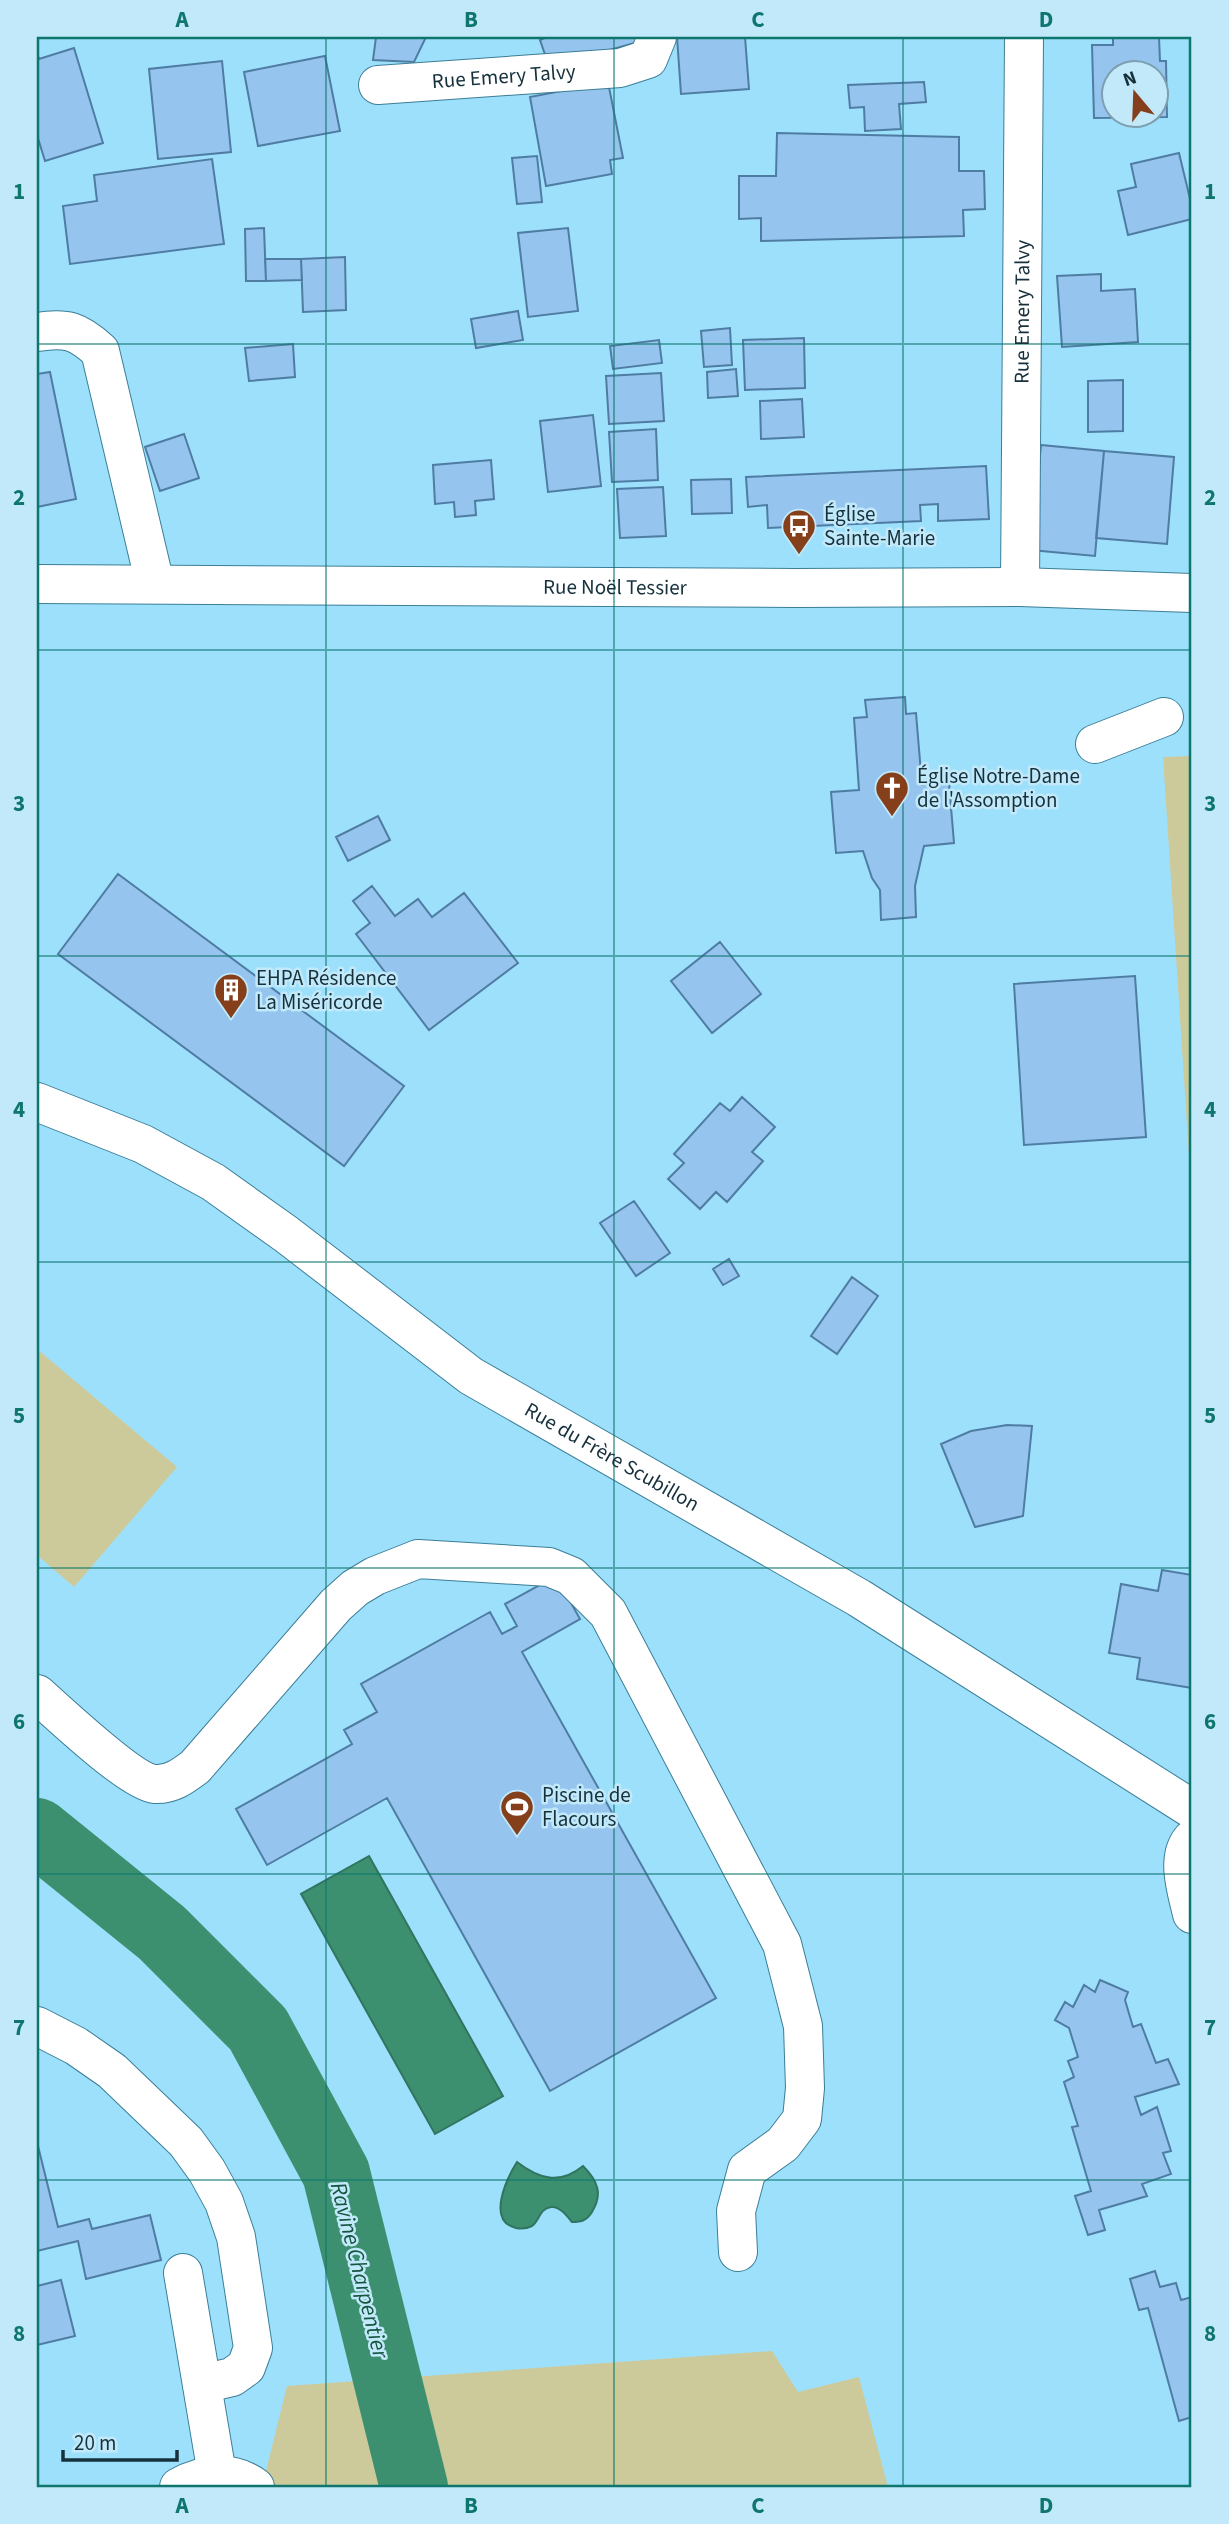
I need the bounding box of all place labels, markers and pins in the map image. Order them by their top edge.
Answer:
place label: Église Sainte-Marie [824,499,935,553]
bus stop icon: Église Sainte-Marie [780,507,818,556]
place label: Église Notre-Dame de l'Assomption [917,761,1080,815]
church icon: Église Notre-Dame de l'Assomption [873,769,911,818]
place label: EHPA Résidence La Miséricorde [256,963,397,1017]
building icon: EHPA Résidence La Miséricorde [212,971,250,1020]
place label: Piscine de Flacours [542,1780,631,1834]
sports icon: Piscine de Flacours [498,1788,536,1837]

